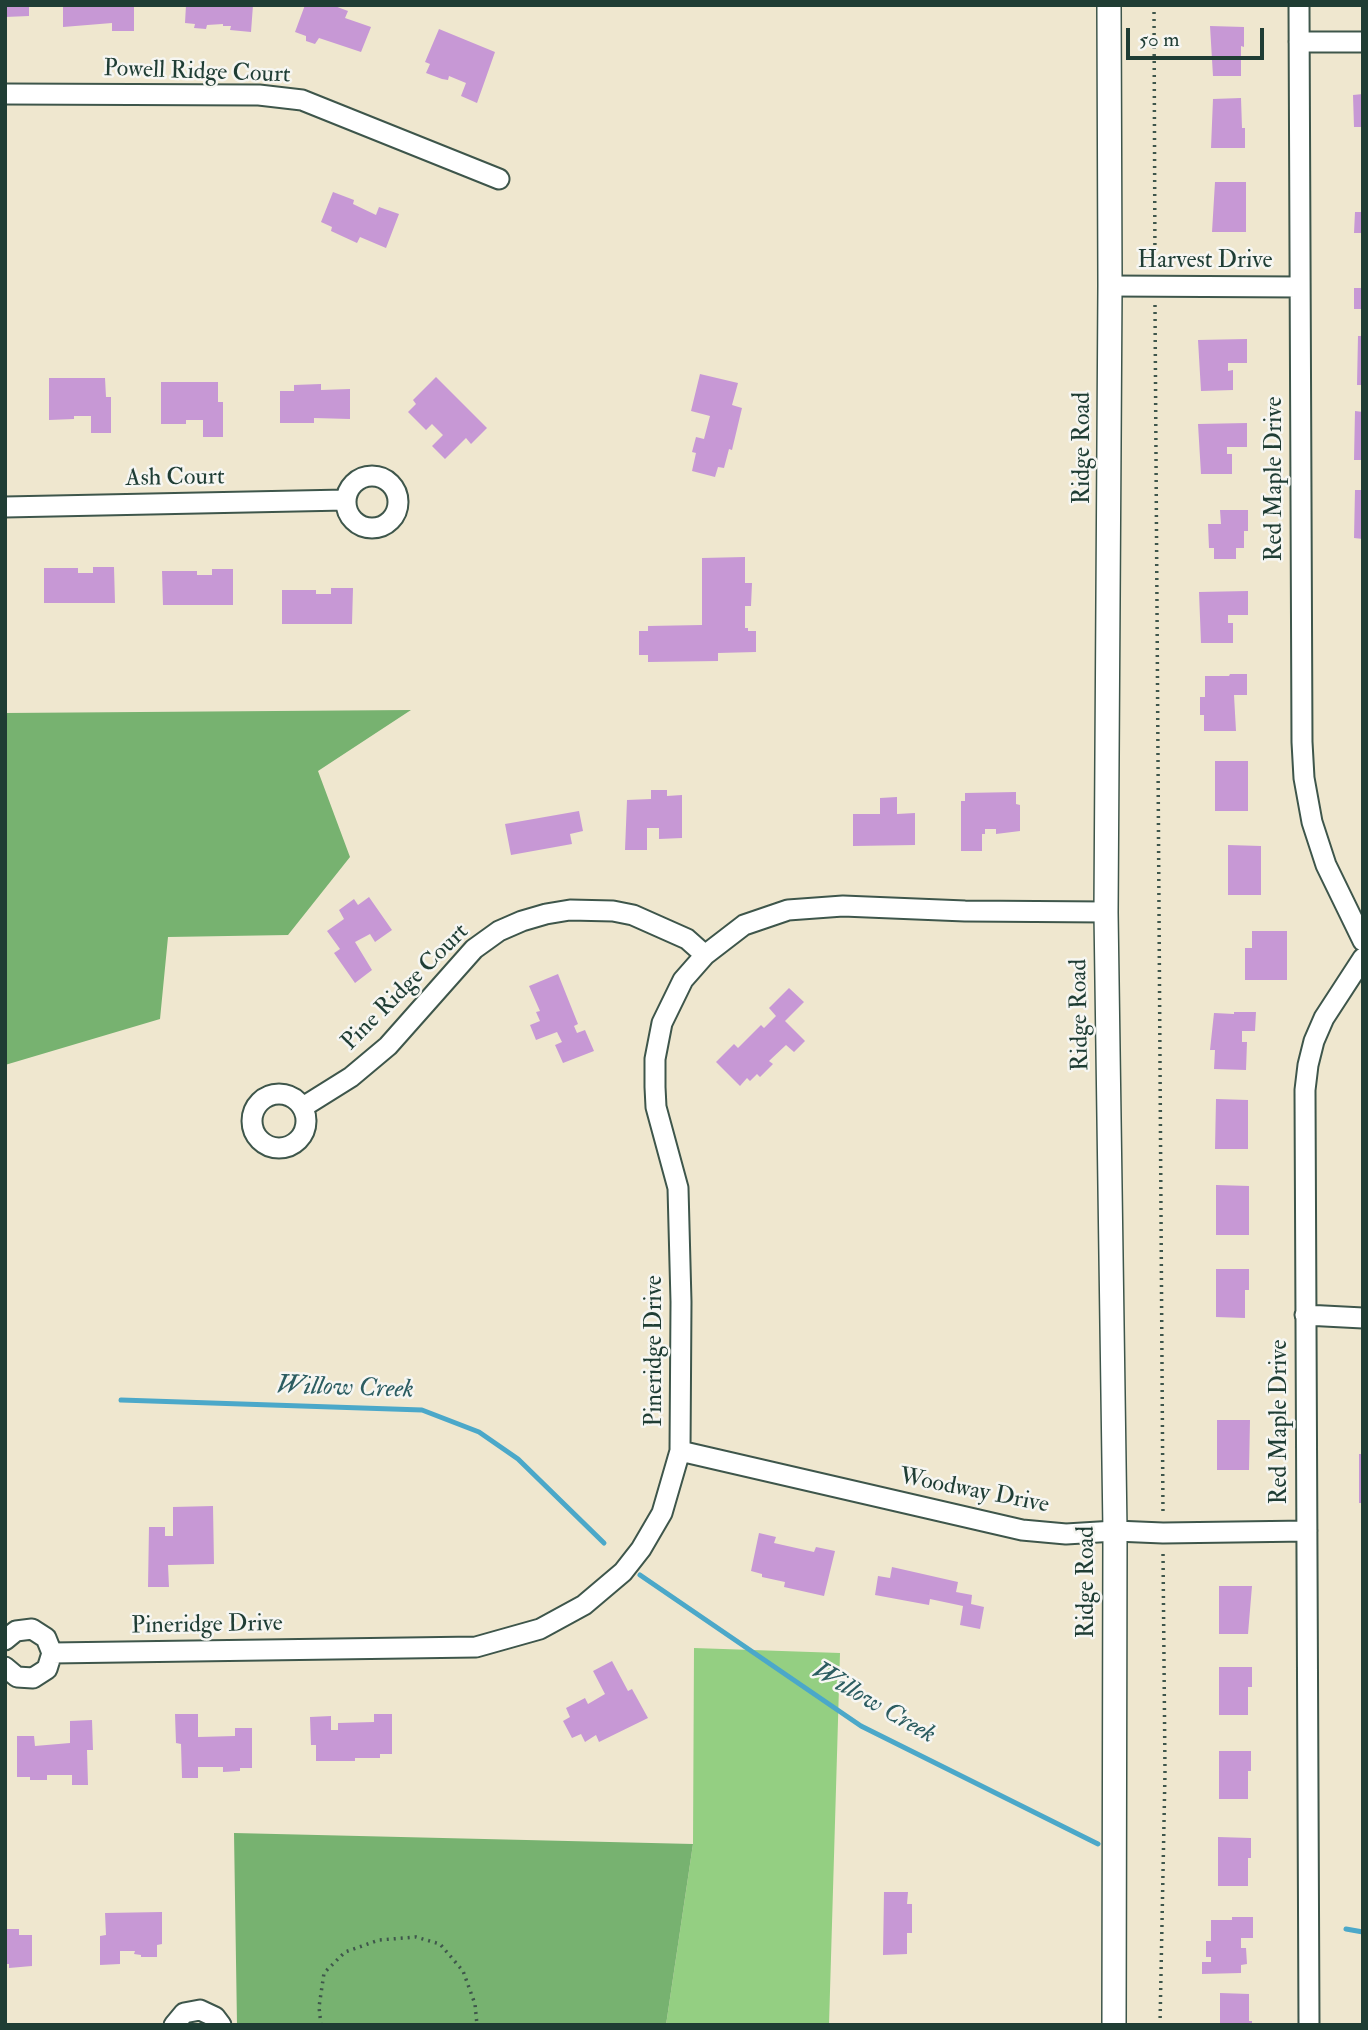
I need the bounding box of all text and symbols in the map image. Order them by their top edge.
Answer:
scale bar [1130,14,1268,58]
text: 50 m [1139,26,1180,53]
street label: Powell Ridge Court [103,55,291,91]
street label: Harvest Drive [1138,248,1272,276]
street label: Ridge Road [1070,392,1098,504]
street label: Red Maple Drive [1262,397,1290,561]
street label: Ash Court [125,464,225,494]
street label: Pine Ridge Court [336,918,476,1058]
street label: Ridge Road [1066,959,1096,1071]
street label: Pineridge Drive [642,1275,670,1427]
street label: Red Maple Drive [1267,1340,1295,1504]
water label: Willow Creek [276,1371,414,1407]
street label: Woodway Drive [897,1463,1051,1521]
street label: Ridge Road [1074,1526,1102,1638]
street label: Pineridge Drive [131,1610,283,1642]
water label: Willow Creek [806,1656,940,1752]

